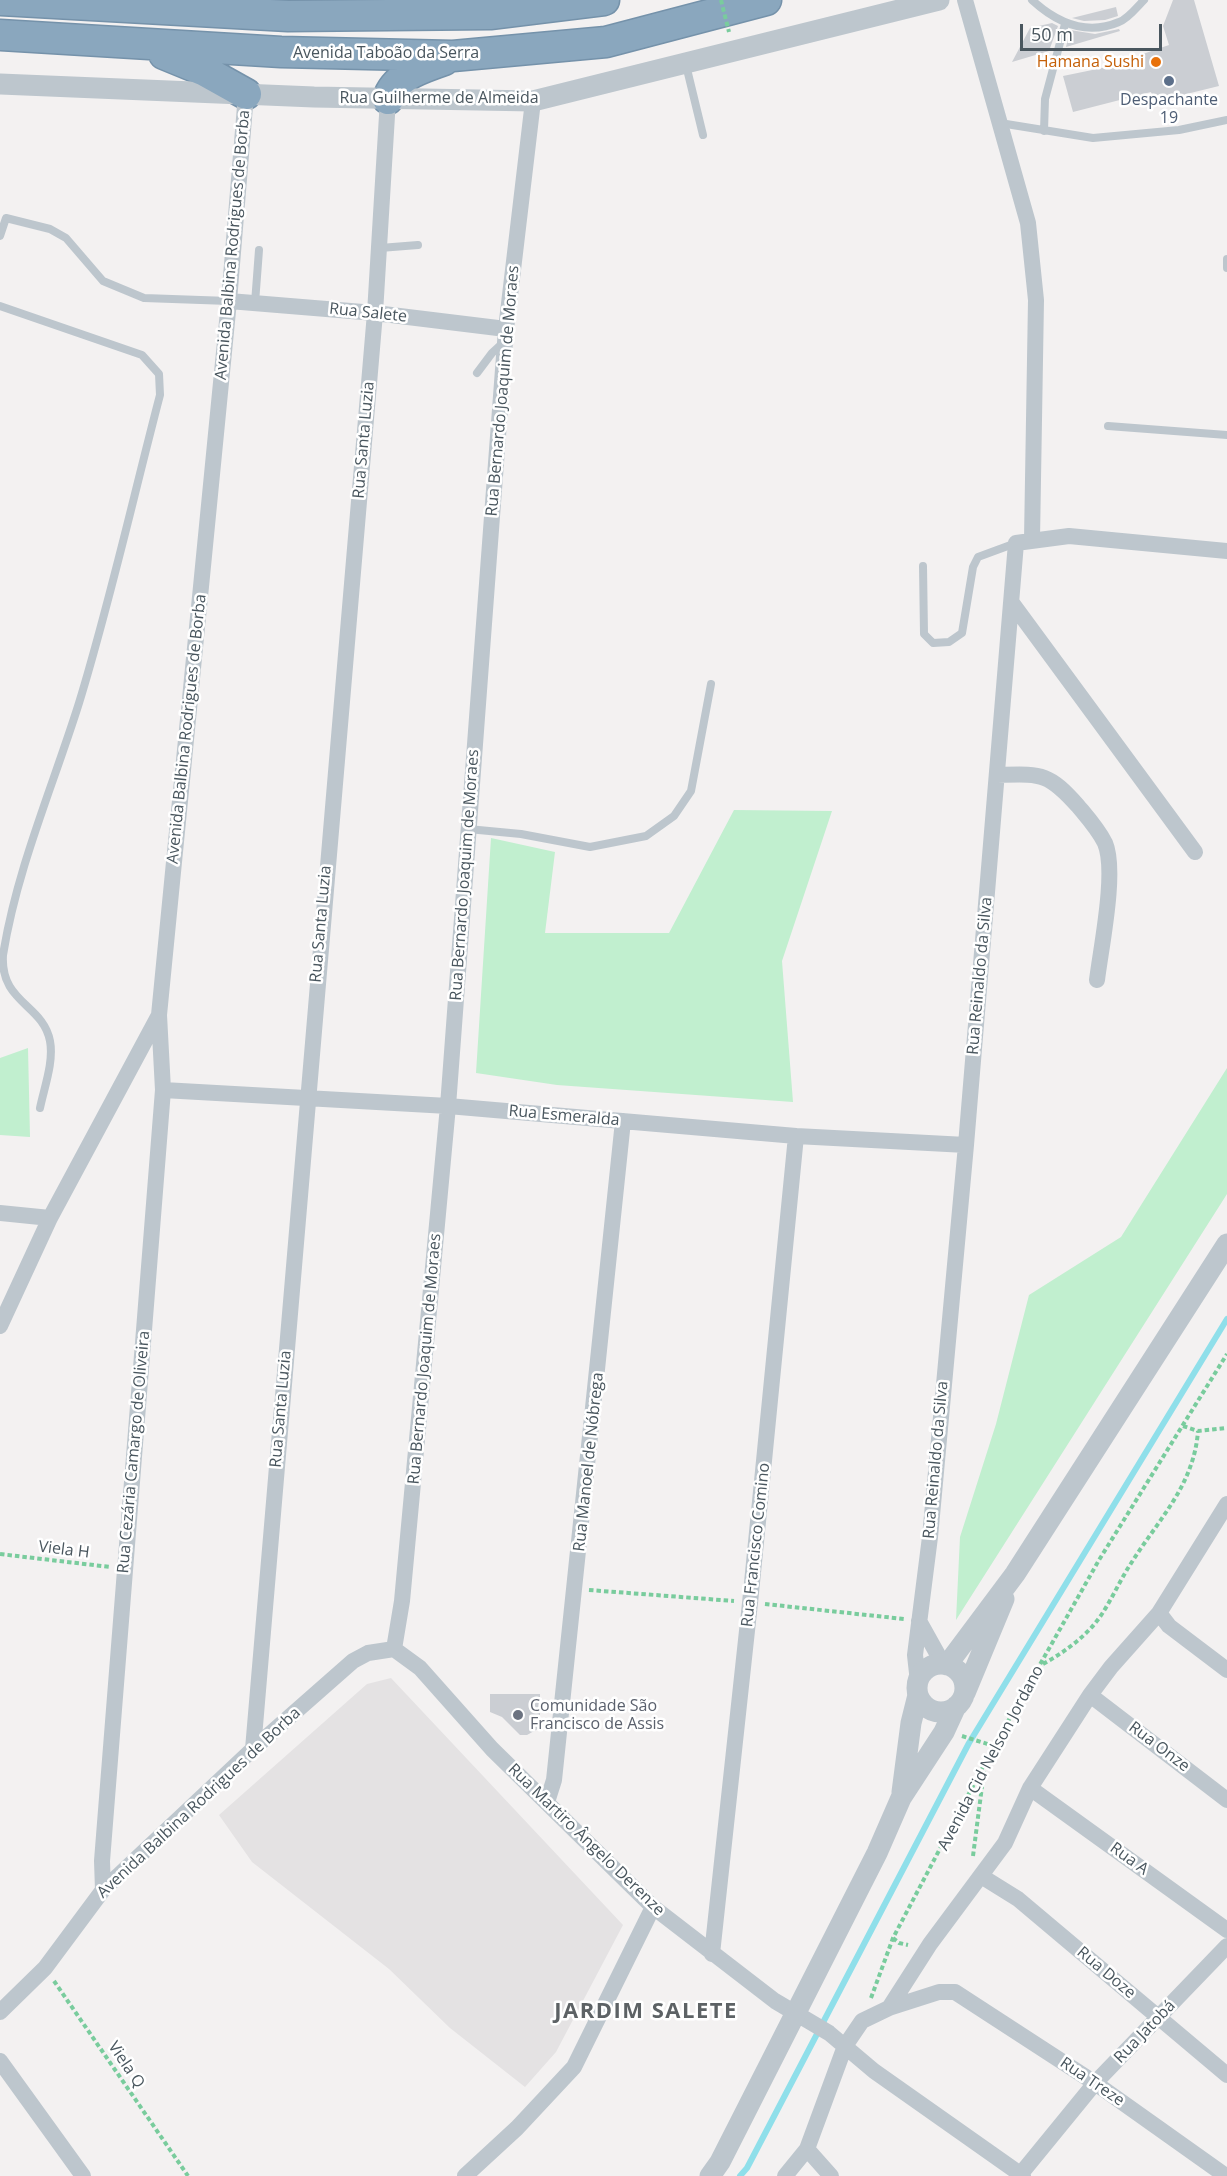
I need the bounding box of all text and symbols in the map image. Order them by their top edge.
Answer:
scale bar [1023,12,1166,50]
text: 50 m [1031,22,1073,46]
street label: Avenida Taboão da Serra [293,43,479,63]
place label: Hamana Sushi [1037,52,1144,72]
marker: Hamana Sushi [1149,55,1163,69]
marker: Despachante 19 [1162,74,1176,88]
street label: Rua Guilherme de Almeida [339,88,539,108]
place label: Despachante 19 [1120,90,1218,128]
street label: Avenida Balbina Rodrigues de Borba [212,109,254,381]
street label: Rua Bernardo Joaquim de Moraes [482,265,524,517]
street label: Rua Salete [328,299,408,327]
street label: Rua Santa Luzia [349,381,379,499]
street label: Avenida Balbina Rodrigues de Borba [163,593,211,865]
street label: Rua Bernardo Joaquim de Moraes [447,749,483,1001]
street label: Rua Santa Luzia [306,865,336,983]
street label: Rua Reinaldo da Silva [964,896,996,1056]
street label: Rua Esmeralda [508,1102,620,1130]
street label: Rua Bernardo Joaquim de Moraes [404,1233,446,1485]
street label: Rua Cezária Camargo de Oliveira [114,1330,154,1574]
street label: Rua Santa Luzia [266,1350,296,1468]
street label: Rua Manoel de Nóbrega [570,1371,608,1553]
street label: Rua Reinaldo da Silva [920,1380,952,1540]
street label: Rua Francisco Comino [738,1462,774,1628]
street label: Viela H [37,1537,91,1563]
street label: Avenida Cid Nelson Jordano [934,1662,1048,1854]
place label: Comunidade São Francisco de Assis [530,1696,664,1734]
street label: Avenida Balbina Rodrigues de Borba [93,1704,305,1902]
marker: Comunidade São Francisco de Assis [511,1708,525,1722]
street label: Rua Onze [1125,1718,1193,1776]
street label: Rua Martiro Ângelo Derenze [504,1760,668,1920]
street label: Rua A [1106,1839,1152,1879]
street label: Rua Doze [1073,1943,1139,2003]
street label: Rua Jatobá [1110,1997,1180,2067]
district label: JARDIM SALETE [554,1999,738,2025]
street label: Viela Q [103,2038,149,2092]
street label: Rua Treze [1056,2053,1128,2111]

